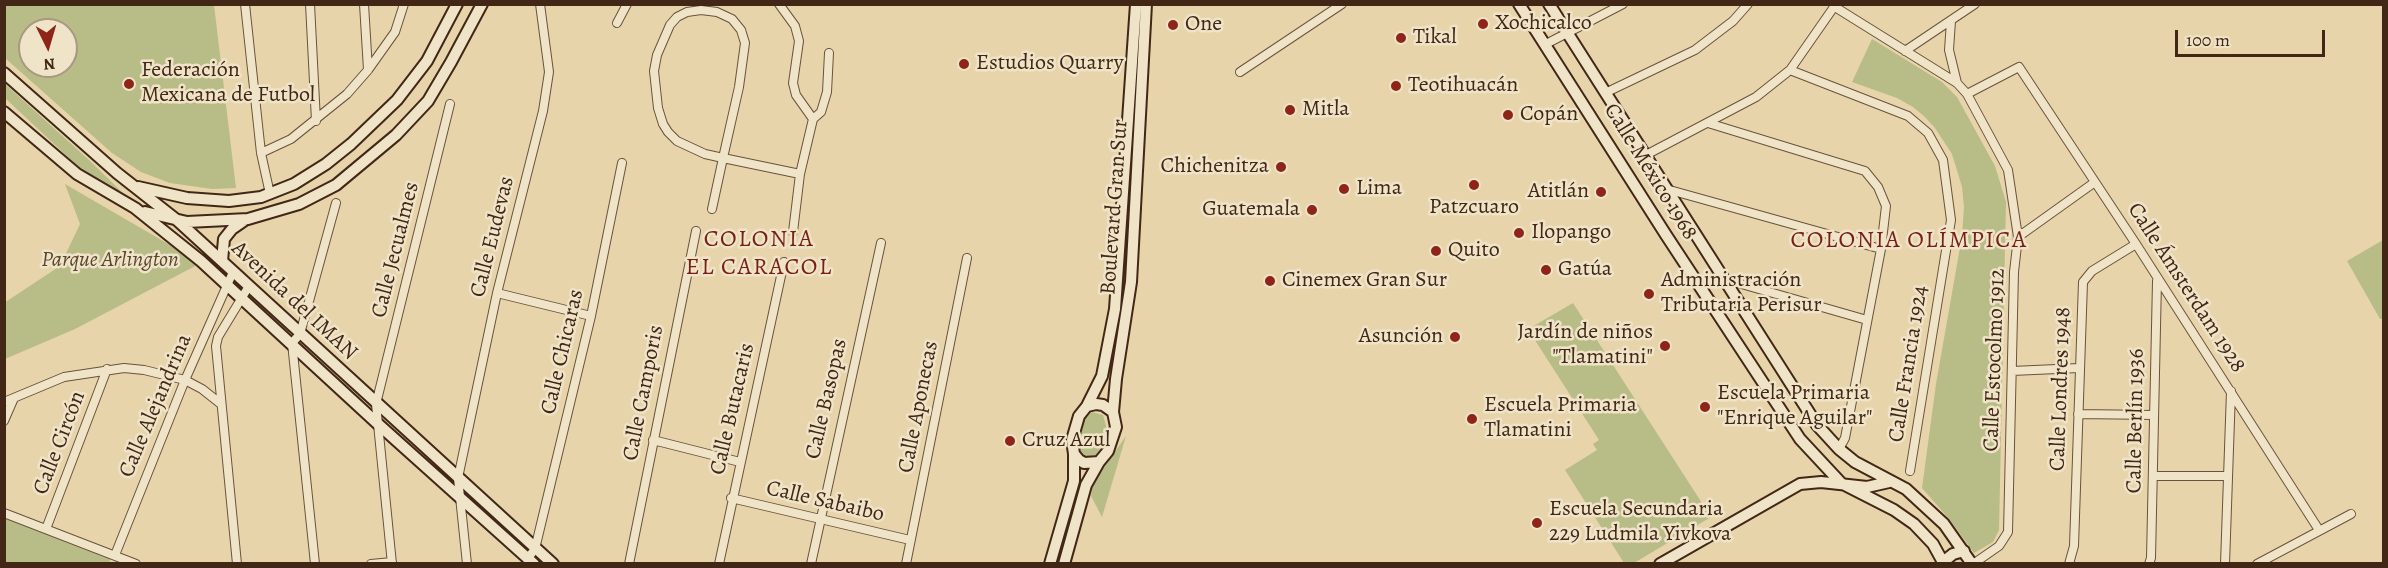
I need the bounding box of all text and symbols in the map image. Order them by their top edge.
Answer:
place label: Xochicalco [1495,11,1592,37]
place label: One [1185,12,1222,38]
marker: Xochicalco [1476,17,1490,31]
north arrow [18,18,78,78]
marker: One [1166,18,1180,32]
scale bar [2178,18,2328,56]
place label: Tikal [1413,25,1457,51]
text: 100 m [2186,28,2230,52]
marker: Tikal [1394,31,1408,45]
place label: Estudios Quarry [976,51,1124,77]
text: N [43,52,56,75]
marker: Estudios Quarry [957,57,971,71]
place label: Federación Mexicana de Futbol [141,58,315,110]
place label: Teotihuacán [1408,73,1518,99]
marker: Federación Mexicana de Futbol [122,77,136,91]
marker: Teotihuacán [1389,79,1403,93]
place label: Mitla [1302,97,1349,123]
street label: Calle México 1968 [1597,99,1703,245]
place label: Copán [1520,102,1578,128]
marker: Mitla [1283,103,1297,117]
marker: Copán [1501,108,1515,122]
street label: Boulevard Gran Sur [1096,118,1134,296]
place label: Chichenitza [1160,154,1269,180]
marker: Chichenitza [1274,160,1288,174]
street label: Calle Eudevas [465,174,521,300]
place label: Lima [1356,176,1402,202]
marker: Patzcuaro [1467,178,1481,192]
street label: Calle Jecualmes [366,179,426,321]
place label: Atitlán [1528,179,1589,205]
marker: Lima [1337,182,1351,196]
marker: Atitlán [1594,185,1608,199]
place label: Patzcuaro [1429,195,1519,221]
place label: Guatemala [1202,197,1300,223]
street label: Calle Ámsterdam 1928 [2121,198,2251,378]
marker: Guatemala [1305,203,1319,217]
place label: Ilopango [1531,220,1611,246]
district label: COLONIA EL CARACOL [685,226,833,282]
marker: Ilopango [1512,226,1526,240]
district label: COLONIA OLÍMPICA [1791,227,2027,255]
street label: Avenida del IMAN [225,236,363,366]
place label: Quito [1448,238,1500,264]
marker: Quito [1429,244,1443,258]
park label: Parque Arlington [41,248,179,274]
place label: Gatúa [1558,257,1612,283]
marker: Gatúa [1539,263,1553,277]
place label: Cinemex Gran Sur [1282,268,1447,294]
place label: Administración Tributaria Perisur [1661,268,1822,320]
street label: Calle Estocolmo 1912 [1979,268,2011,452]
marker: Cinemex Gran Sur [1263,274,1277,288]
street label: Calle Francia 1924 [1884,284,1934,444]
street label: Calle Chicaras [536,287,590,417]
marker: Administración Tributaria Perisur [1642,287,1656,301]
street label: Calle Londres 1948 [2045,306,2077,472]
place label: Jardín de niños "Tlamatini" [1517,320,1653,372]
street label: Calle Camporis [618,323,670,463]
place label: Asunción [1359,324,1443,350]
street label: Calle Alejandrina [114,330,198,482]
marker: Asunción [1448,330,1462,344]
street label: Calle Basopas [800,336,854,462]
street label: Calle Aponecas [893,339,945,475]
marker: Jardín de niños "Tlamatini" [1658,339,1672,353]
street label: Calle Butacaris [705,341,761,477]
street label: Calle Berlín 1936 [2122,348,2150,494]
place label: Escuela Primaria "Enrique Aguilar" [1717,381,1873,433]
street label: Calle Circón [28,388,92,498]
place label: Escuela Primaria Tlamatini [1484,393,1637,445]
marker: Escuela Primaria "Enrique Aguilar" [1698,400,1712,414]
marker: Escuela Primaria Tlamatini [1465,412,1479,426]
place label: Cruz Azul [1022,428,1110,454]
marker: Cruz Azul [1003,434,1017,448]
street label: Calle Sabaibo [763,476,887,528]
place label: Escuela Secundaria 229 Ludmila Yivkova [1549,497,1731,548]
marker: Escuela Secundaria 229 Ludmila Yivkova [1530,516,1544,530]

